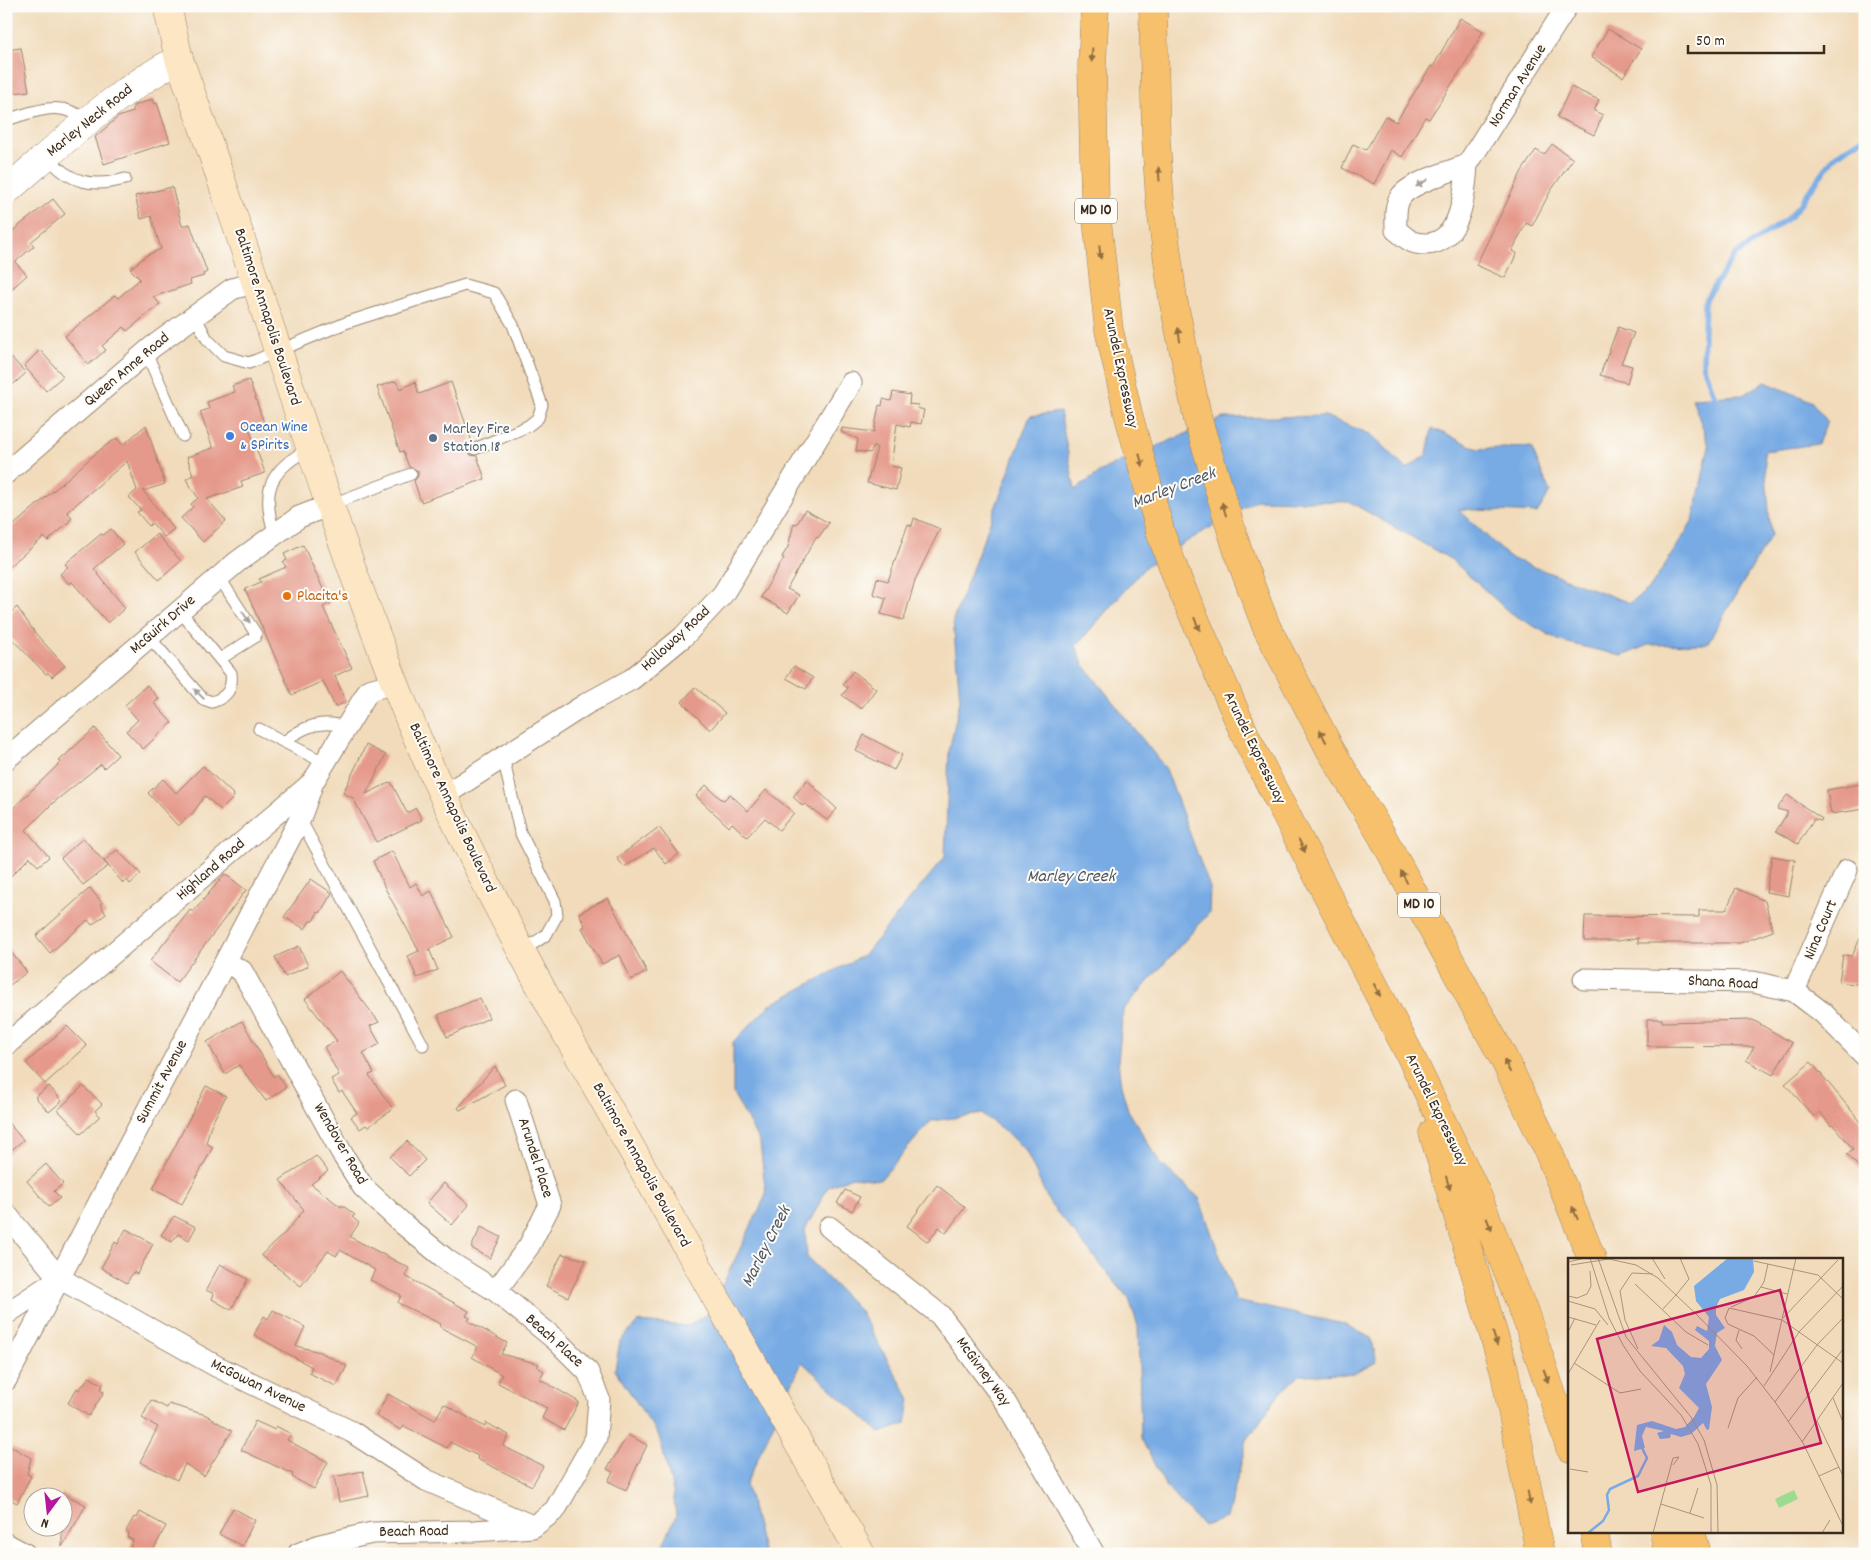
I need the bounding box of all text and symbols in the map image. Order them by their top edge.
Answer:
scale bar [1688,22,1825,54]
text: 50 m [1696,31,1725,53]
street label: Norman Avenue [1483,40,1553,132]
one-way arrow [1088,47,1096,63]
street label: Marley Neck Road [42,79,138,163]
one-way arrow [1154,166,1162,182]
one-way arrow [1416,178,1429,187]
road number: MD 10 [1075,198,1117,224]
street label: Baltimore Annapolis Boulevard [227,225,307,409]
one-way arrow [1096,244,1104,260]
street label: Arundel Expressway [1096,306,1144,431]
one-way arrow [1175,326,1183,342]
street label: Queen Anne Road [79,327,175,413]
place label: Ocean Wine & SPirits [240,416,308,457]
place label: Marley Fire Station 18 [443,418,510,459]
marker: Ocean Wine & SPirits [224,430,236,442]
marker: Marley Fire Station 18 [427,432,439,444]
one-way arrow [1137,452,1145,468]
water label: Marley Creek [1128,461,1221,516]
one-way arrow [1219,501,1227,516]
place label: Placita's [297,585,348,608]
street label: McGuirk Drive [125,590,201,660]
marker: Placita's [281,590,293,602]
street label: Holloway Road [636,601,716,677]
one-way arrow [241,611,251,624]
one-way arrow [1194,617,1202,631]
one-way arrow [193,688,205,700]
street label: Arundel Expressway [1217,688,1291,808]
street label: Baltimore Annapolis Boulevard [402,719,502,897]
one-way arrow [1319,729,1327,743]
street label: Highland Road [171,833,251,907]
one-way arrow [1298,838,1306,853]
water label: Marley Creek [1027,865,1117,890]
one-way arrow [1400,869,1408,884]
road number: MD 10 [1398,892,1440,918]
street label: Nina Court [1798,896,1844,964]
street label: Shana Road [1687,970,1759,996]
one-way arrow [1373,983,1381,997]
street label: Summit Avenue [130,1036,194,1128]
street label: Arundel Expressway [1399,1050,1473,1170]
one-way arrow [1503,1058,1511,1073]
street label: Baltimore Annapolis Boulevard [586,1078,696,1252]
street label: Wendover Road [307,1099,373,1189]
street label: Arundel Place [511,1115,559,1201]
one-way arrow [1445,1176,1453,1191]
water label: Marley Creek [736,1201,799,1292]
one-way arrow [1570,1206,1578,1220]
one-way arrow [1485,1216,1493,1231]
inset map [1568,1258,1844,1532]
street label: Beach Place [520,1308,588,1374]
one-way arrow [1491,1331,1499,1346]
street label: McGivney Way [950,1332,1016,1412]
street label: McGowan Avenue [206,1353,310,1419]
one-way arrow [1542,1368,1550,1383]
north arrow [22,1488,72,1538]
one-way arrow [1525,1490,1533,1505]
text: N [39,1512,51,1533]
street label: Beach Road [379,1520,449,1544]

